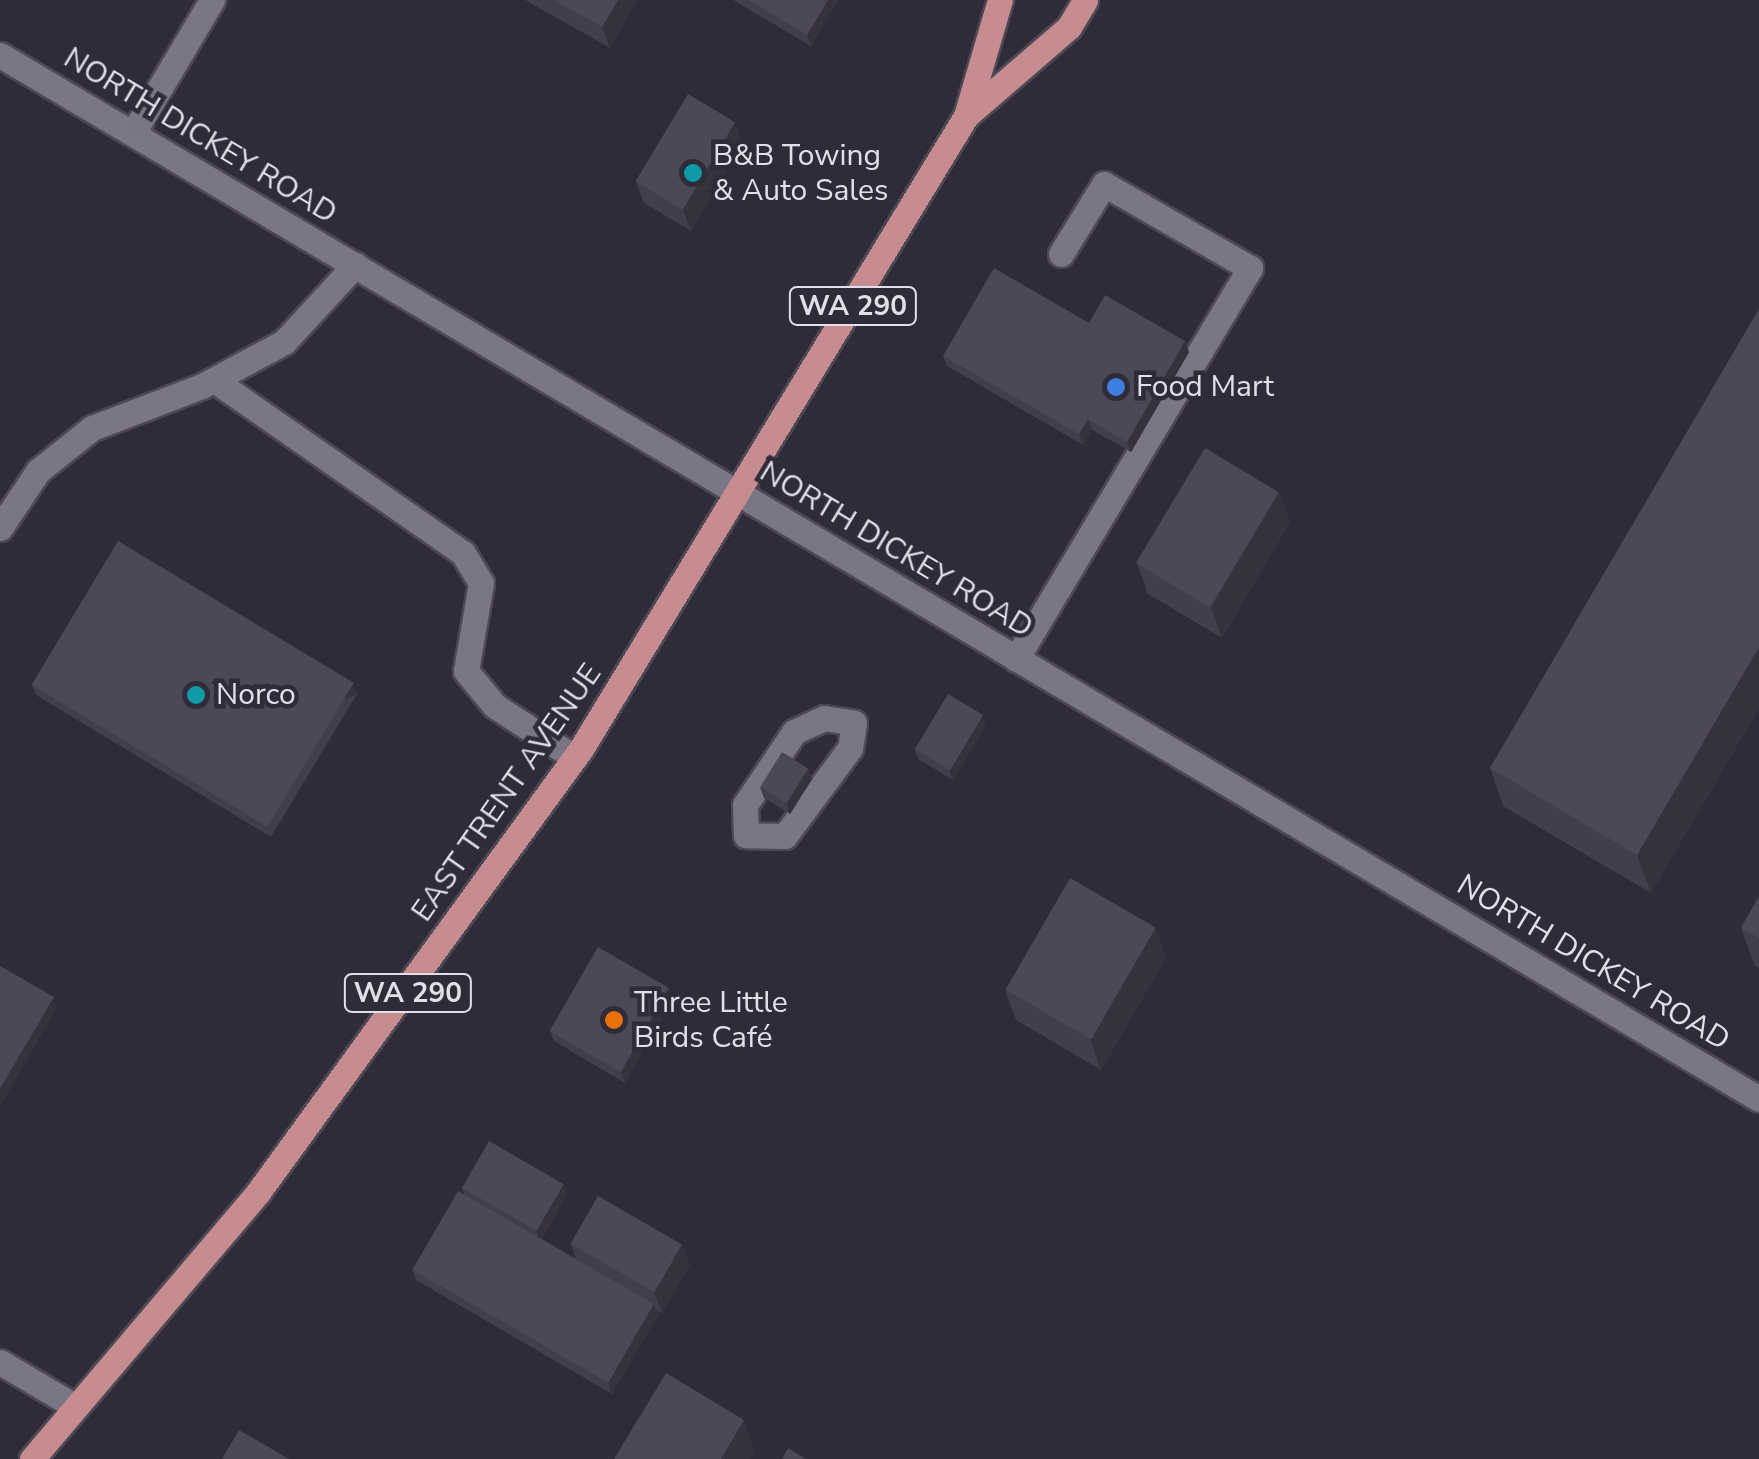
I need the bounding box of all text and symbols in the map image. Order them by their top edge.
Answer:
street label: NORTH DICKEY ROAD [57,40,343,232]
place label: B&B Towing & Auto Sales [713,138,888,208]
marker: B&B Towing & Auto Sales [682,162,704,184]
road number: WA 290 [788,283,918,329]
place label: Food Mart [1136,369,1274,405]
marker: Food Mart [1105,376,1127,398]
street label: NORTH DICKEY ROAD [753,454,1039,646]
street label: EAST TRENT AVENUE [404,657,610,929]
place label: Norco [216,677,296,713]
marker: Norco [185,684,207,706]
street label: NORTH DICKEY ROAD [1450,867,1736,1059]
road number: WA 290 [343,970,473,1016]
place label: Three Little Birds Café [634,985,788,1056]
marker: Three Little Birds Café [603,1009,625,1031]

